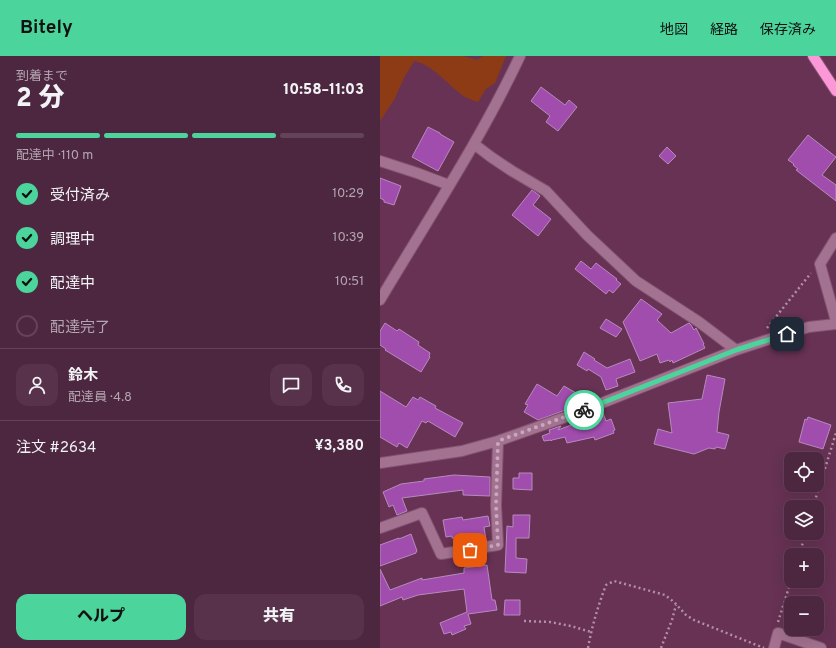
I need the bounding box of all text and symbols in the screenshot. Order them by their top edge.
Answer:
text: Bitely [20,16,73,40]
text: 地図 [660,22,688,39]
text: 経路 [710,22,738,39]
text: 保存済み [760,22,816,39]
text: 到着まで [16,69,68,85]
text: 10:58–11:03 [283,81,364,100]
text: 2 分 [16,83,65,116]
text: 配達中 · 110 m [16,148,93,164]
icon: check [16,183,38,205]
text: 10:29 [332,186,364,202]
text: 受付済み [50,187,110,206]
icon: check [16,227,38,249]
text: 10:39 [333,230,364,246]
text: 調理中 [50,231,95,250]
icon: check [16,271,38,293]
text: 10:51 [335,274,364,290]
text: 配達中 [50,275,95,294]
pin [770,317,804,351]
text: 配達完了 [50,319,110,338]
icon: home [776,323,798,345]
button: person [16,364,58,406]
button: chat [270,364,312,406]
button: phone [322,364,364,406]
text: 鈴木 [68,367,98,386]
text: 配達員 · 4.8 [68,390,132,406]
courier [564,390,604,430]
icon: bike [573,399,595,421]
text: ¥3,380 [314,437,364,456]
text: 注文 #2634 [16,439,96,458]
map controls [784,452,824,636]
button: locate [784,452,824,492]
button: layers [784,500,824,540]
pin [453,533,487,567]
icon: bag [459,539,481,561]
button: + [784,548,824,588]
button: ヘルプ [16,594,186,640]
button: 共有 [194,594,364,640]
button: − [784,596,824,636]

